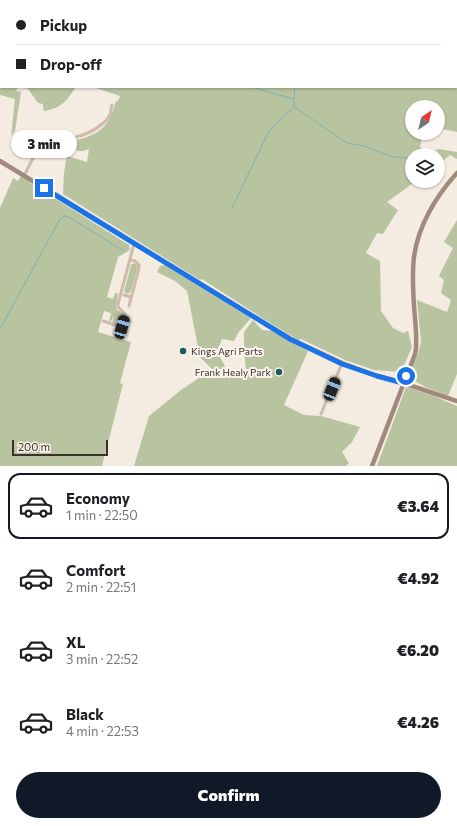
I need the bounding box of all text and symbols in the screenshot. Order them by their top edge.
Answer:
text: Pickup [40,16,87,34]
text: Drop-off [40,55,102,73]
north arrow [405,100,445,140]
map controls [405,100,445,188]
callout: 3 min [11,130,77,158]
text: 3 min [28,136,60,152]
button: layers [405,148,445,188]
route end [35,179,53,197]
car [113,314,131,340]
place label: Kings Agri Parts [191,345,263,357]
marker: Kings Agri Parts [178,346,188,356]
place label: Frank Healy Park [195,366,272,378]
marker: Frank Healy Park [274,367,284,377]
route start [397,367,415,385]
car [322,376,342,402]
scale bar [12,438,108,457]
text: 200 m [18,440,50,453]
icon: car [18,488,54,524]
text: Economy [66,489,130,507]
text: €3.64 [397,497,439,515]
text: 1 min · 22:50 [66,507,138,523]
icon: car [18,560,54,596]
text: Comfort [66,561,126,579]
text: €4.92 [397,569,439,587]
text: 2 min · 22:51 [66,579,136,595]
icon: car [18,632,54,668]
text: XL [66,633,85,651]
text: €6.20 [396,641,439,659]
text: 3 min · 22:52 [66,651,138,667]
icon: car [18,704,54,740]
text: Black [66,705,104,723]
text: €4.26 [397,713,439,731]
text: 4 min · 22:53 [66,723,139,739]
button: Confirm [16,772,441,818]

